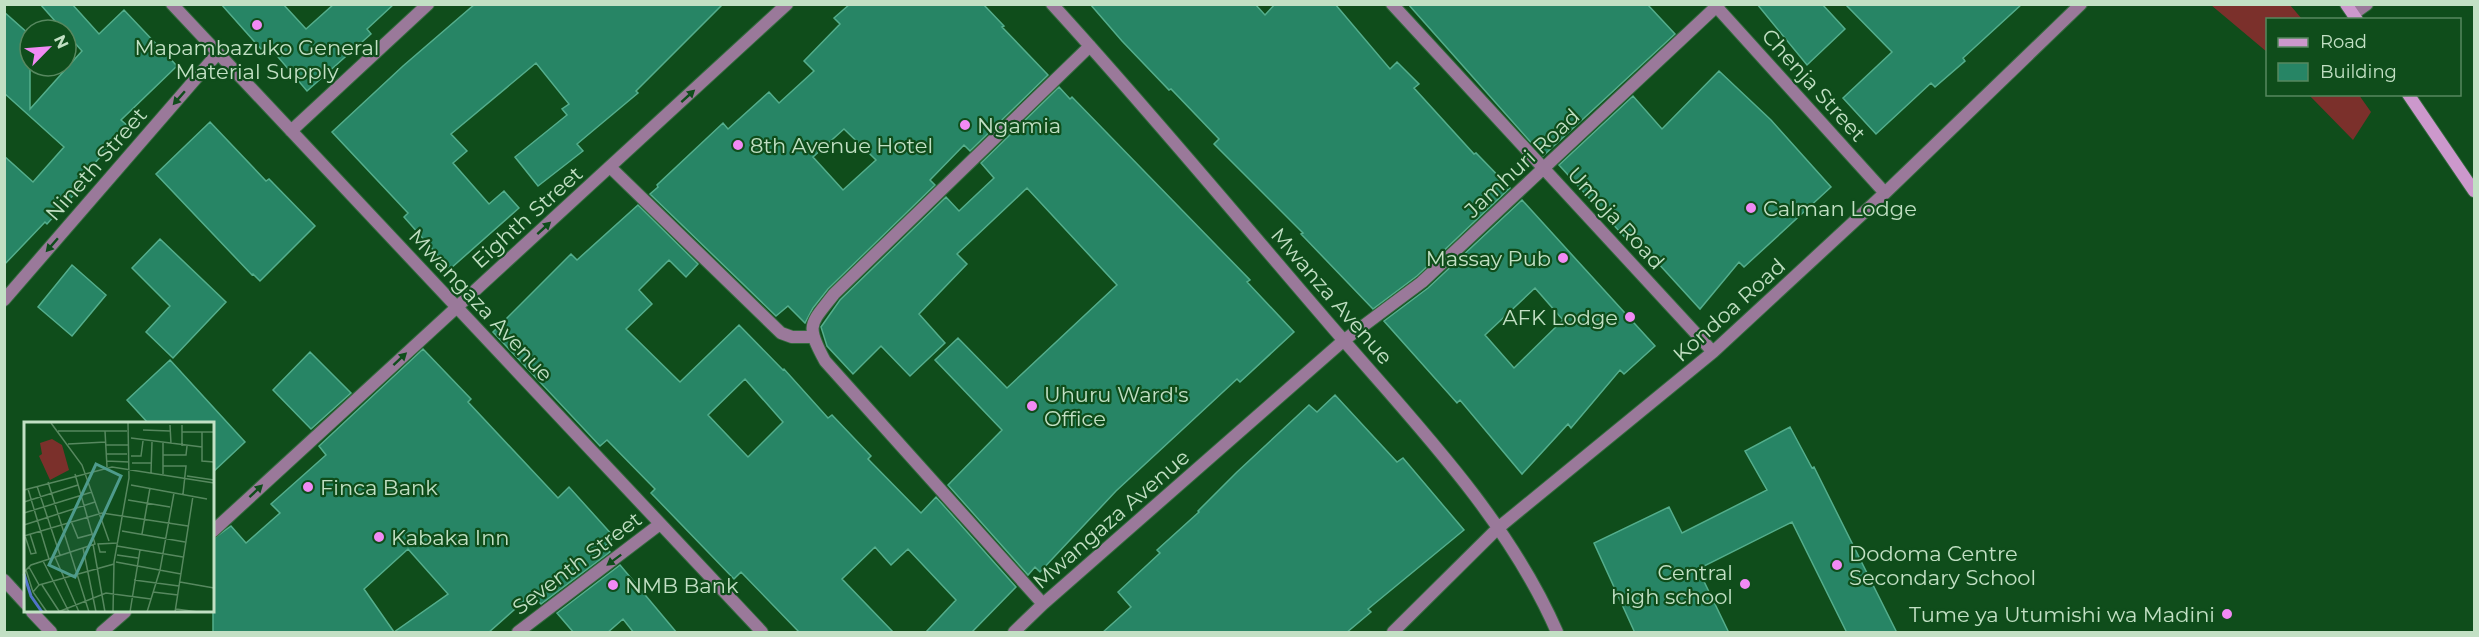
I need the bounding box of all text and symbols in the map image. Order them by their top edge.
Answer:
north arrow [18,18,78,78]
marker: Mapambazuko General Material Supply [250,18,264,32]
legend [2266,18,2461,96]
street label: Chenja Street [1757,23,1871,147]
text: Road [2320,31,2367,53]
text: N [50,32,72,52]
place label: Mapambazuko General Material Supply [135,35,379,84]
text: Building [2320,61,2397,83]
one-way arrow [680,89,695,103]
one-way arrow [173,90,186,105]
street label: Nineth Street [40,102,152,226]
street label: Jamhuri Road [1459,103,1585,223]
place label: Ngamia [977,113,1061,138]
marker: Ngamia [958,118,972,132]
place label: 8th Avenue Hotel [750,133,933,158]
marker: 8th Avenue Hotel [731,138,745,152]
street label: Eighth Street [467,161,587,273]
street label: Umoja Road [1562,162,1670,274]
place label: Calman Lodge [1763,196,1917,221]
marker: Calman Lodge [1744,201,1758,215]
one-way arrow [536,221,551,235]
street label: Mwanza Avenue [1266,223,1398,369]
street label: Mwangaza Avenue [404,224,558,386]
one-way arrow [46,237,59,252]
place label: Massay Pub [1426,246,1551,271]
marker: Massay Pub [1556,251,1570,265]
street label: Kondoa Road [1668,253,1790,367]
place label: AFK Lodge [1503,305,1618,330]
marker: AFK Lodge [1623,310,1637,324]
one-way arrow [393,353,407,367]
place label: Uhuru Ward's Office [1044,382,1188,431]
marker: Uhuru Ward's Office [1025,399,1039,413]
inset map [24,422,214,613]
street label: Mwangaza Avenue [1028,444,1194,594]
place label: Finca Bank [320,475,438,500]
marker: Finca Bank [301,480,315,494]
one-way arrow [248,485,263,498]
street label: Seventh Street [508,506,646,620]
place label: Kabaka Inn [391,525,510,550]
marker: Kabaka Inn [372,530,386,544]
place label: Dodoma Centre Secondary School [1849,541,2036,590]
one-way arrow [606,553,621,565]
marker: Dodoma Centre Secondary School [1830,558,1844,572]
place label: Central high school [1611,560,1733,609]
place label: NMB Bank [625,573,739,598]
marker: Central high school [1738,577,1752,591]
marker: NMB Bank [606,578,620,592]
place label: Tume ya Utumishi wa Madini [1909,602,2215,627]
marker: Tume ya Utumishi wa Madini [2220,607,2234,621]

